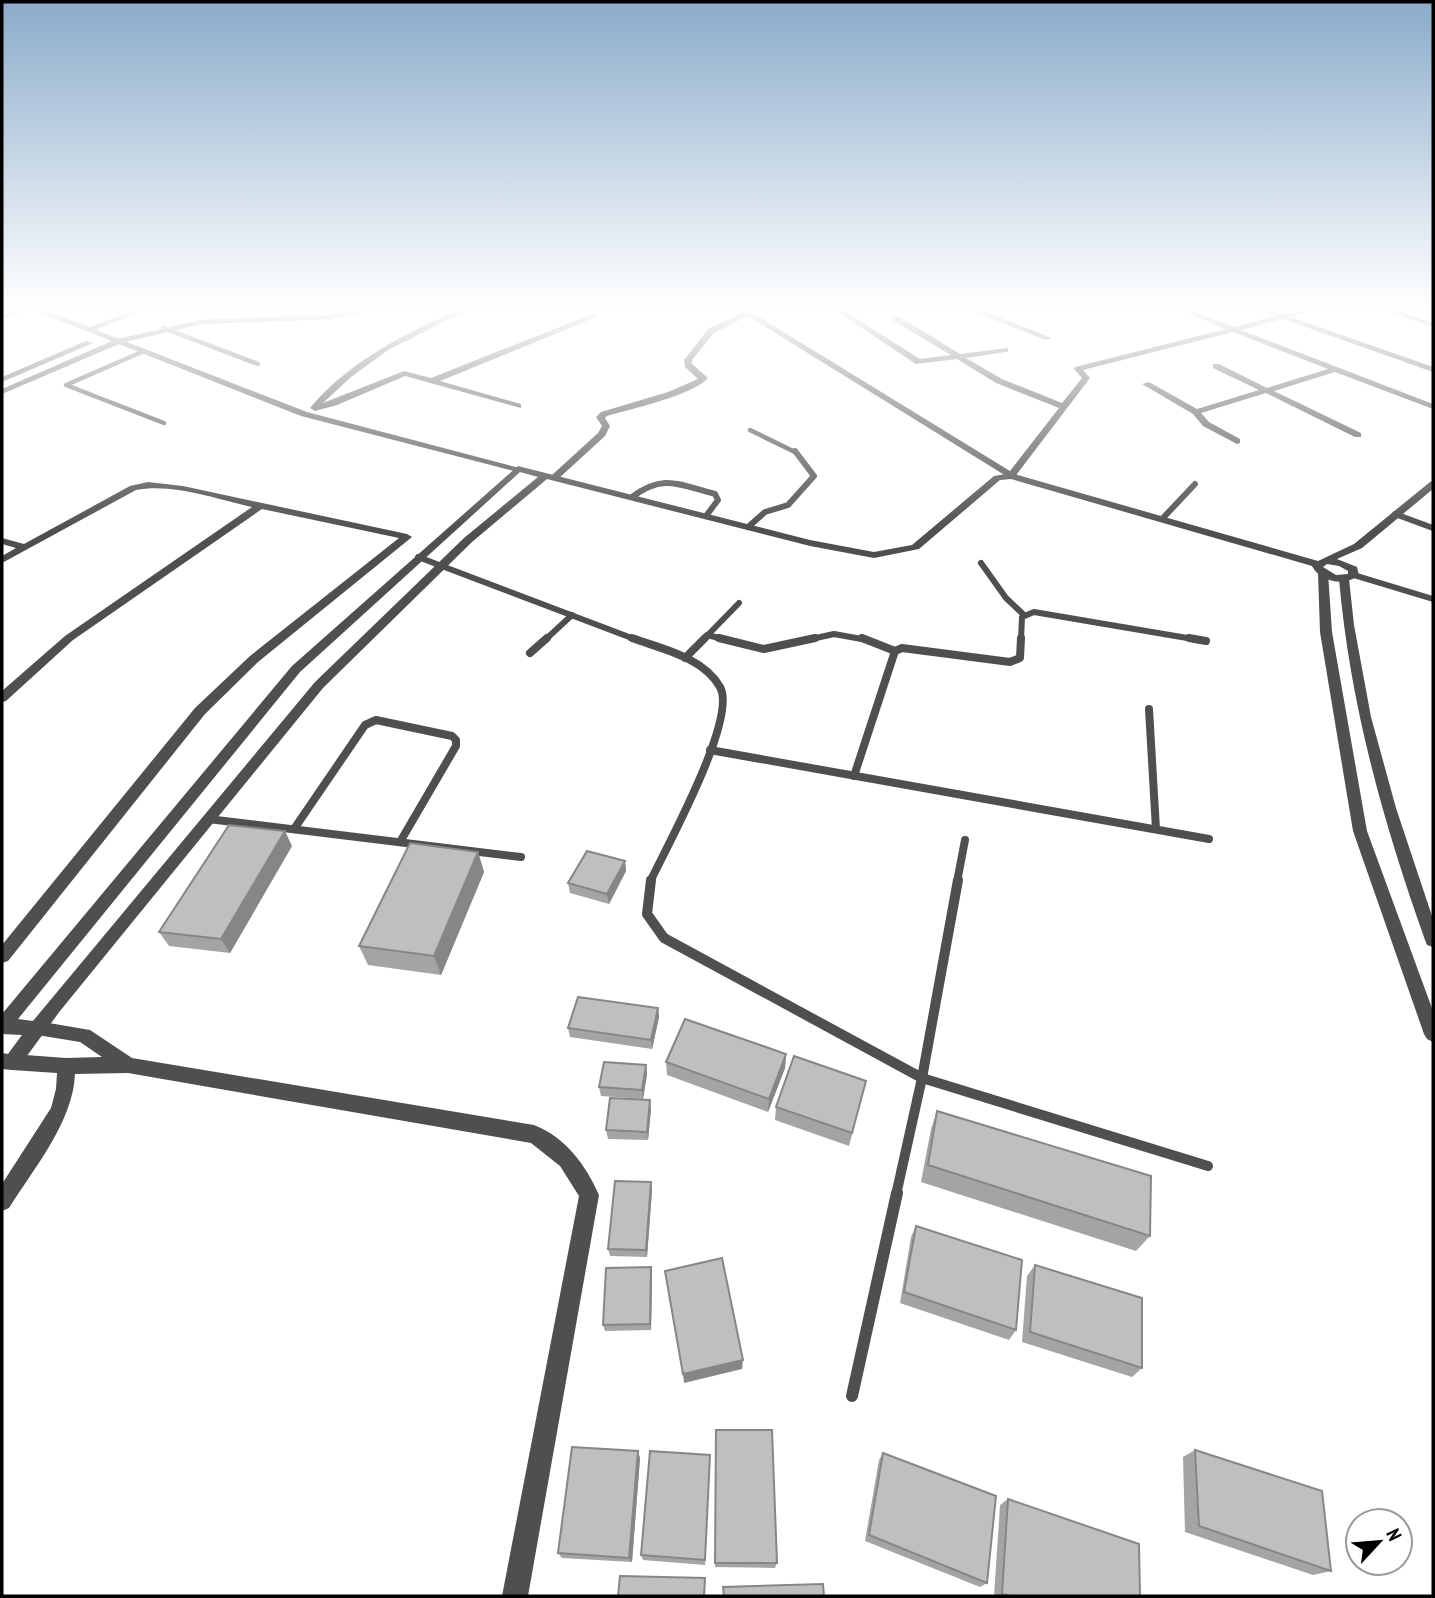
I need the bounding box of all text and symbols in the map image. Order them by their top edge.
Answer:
north arrow [1344,1507,1414,1577]
text: N [1381,1525,1407,1544]

